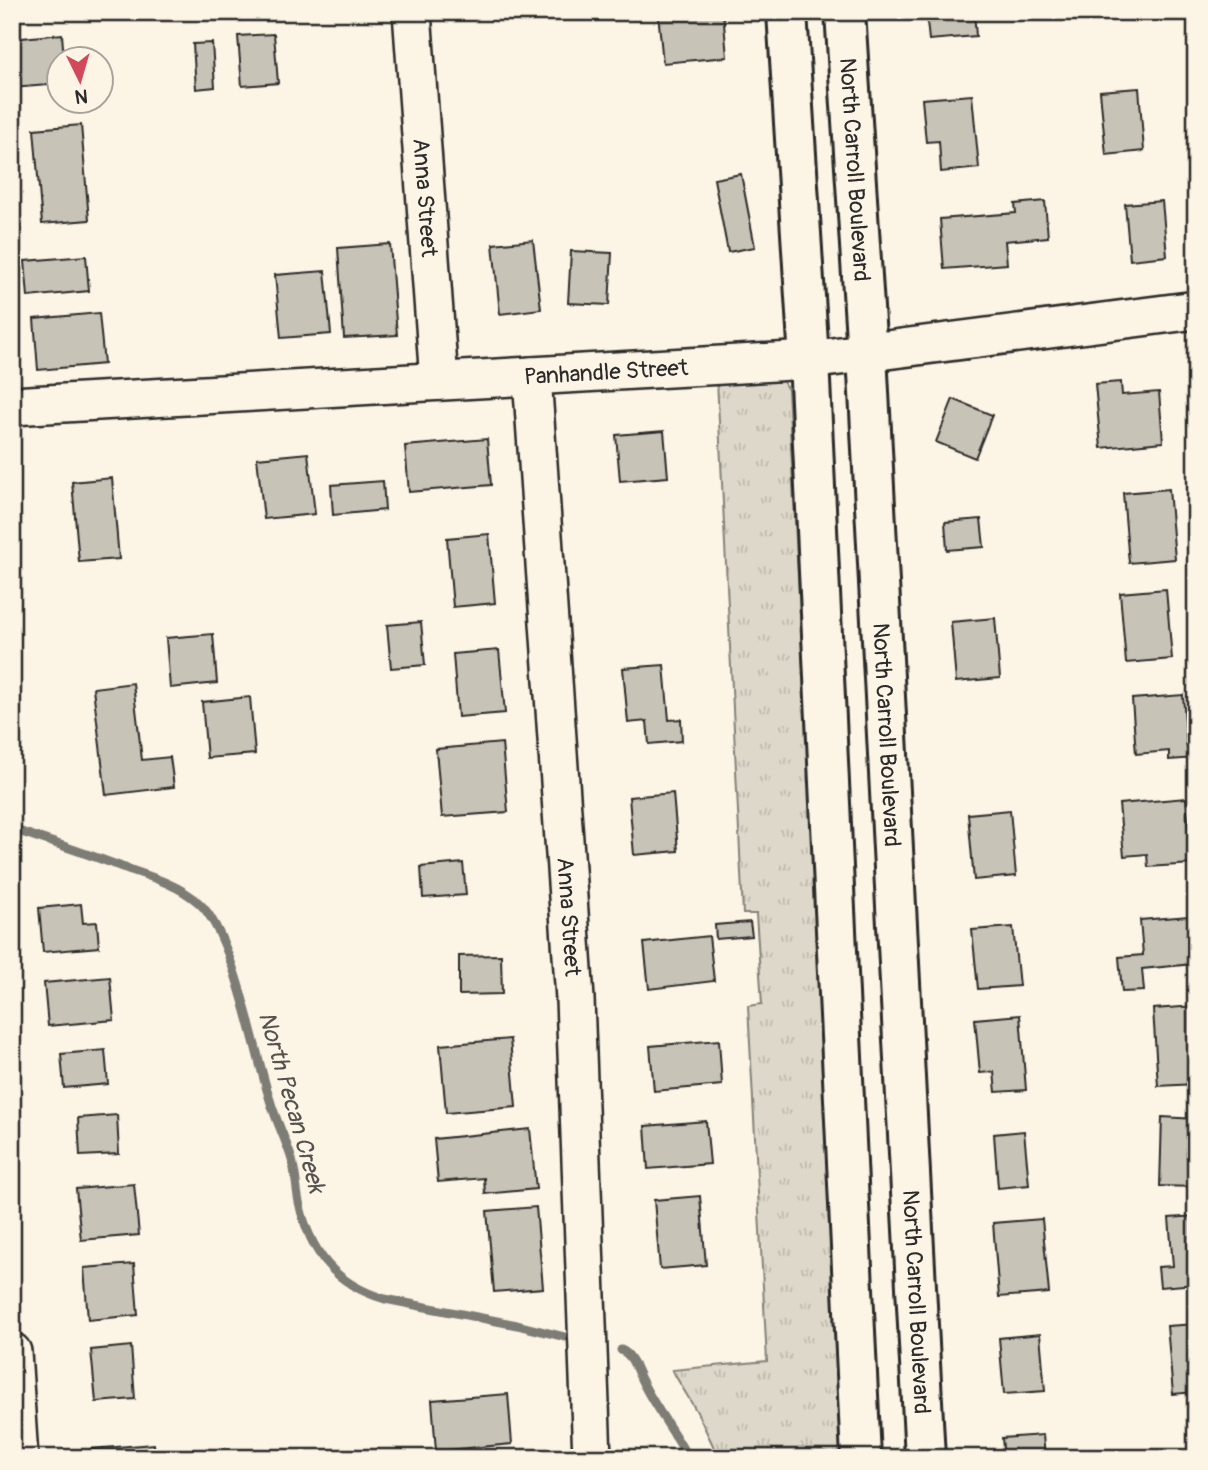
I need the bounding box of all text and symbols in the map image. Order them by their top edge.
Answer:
north arrow [46,46,116,116]
street label: North Carroll Boulevard [833,57,876,283]
text: N [74,83,89,108]
street label: Anna Street [406,137,444,259]
street label: Panhandle Street [523,353,690,391]
street label: North Carroll Boulevard [866,622,907,848]
street label: Anna Street [550,856,587,978]
water label: North Pecan Creek [252,1008,332,1198]
street label: North Carroll Boulevard [896,1189,937,1415]

